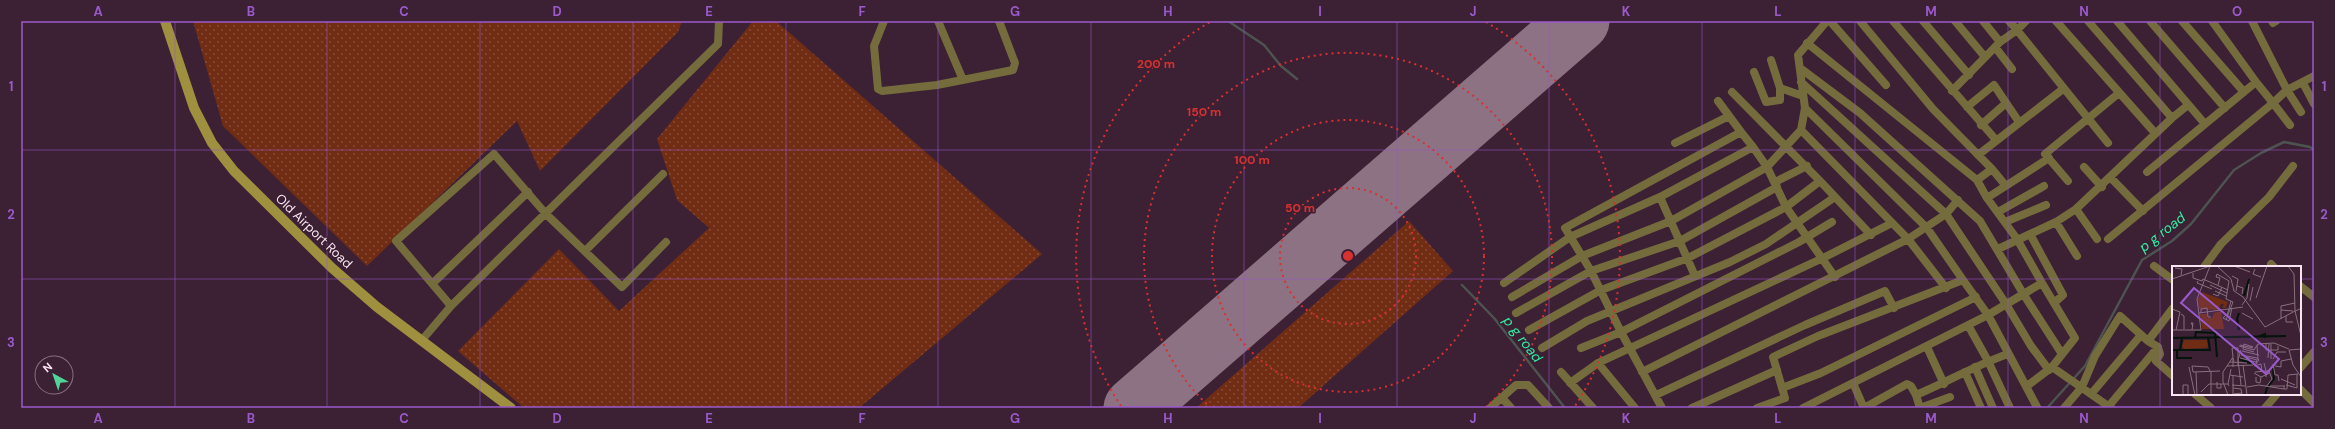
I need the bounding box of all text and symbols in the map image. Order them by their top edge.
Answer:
text: A [93,3,103,20]
text: B [247,3,255,20]
text: C [399,3,409,20]
text: D [552,3,562,20]
text: E [705,3,713,20]
text: F [858,3,866,20]
text: G [1010,3,1020,20]
text: H [1163,3,1173,20]
text: I [1318,3,1322,20]
text: J [1469,3,1477,20]
text: K [1622,3,1631,20]
text: L [1774,3,1782,20]
text: M [1925,3,1937,20]
text: N [2079,3,2089,20]
text: O [2232,3,2242,20]
text: 200 m [1137,56,1175,72]
text: 1 [9,78,13,95]
text: 1 [2322,78,2326,95]
text: 150 m [1187,104,1221,120]
text: 100 m [1234,152,1270,168]
street label: Old Airport Road [272,190,356,272]
text: 50 m [1285,200,1315,216]
text: 2 [7,206,15,223]
text: 2 [2320,206,2328,223]
water label: p g road [2134,208,2189,256]
centre of rings [1341,249,1355,263]
inset map [2172,266,2301,395]
water label: p g road [1499,311,1547,366]
text: 3 [7,334,15,351]
text: 3 [2320,334,2328,351]
north arrow [34,355,74,395]
text: N [40,359,55,375]
text: A [93,410,103,427]
text: B [247,410,255,427]
text: C [399,410,409,427]
text: D [552,410,562,427]
text: E [705,410,713,427]
text: F [858,410,866,427]
text: G [1010,410,1020,427]
text: H [1163,410,1173,427]
text: I [1318,410,1322,427]
text: J [1469,410,1477,427]
text: K [1622,410,1631,427]
text: L [1774,410,1782,427]
text: M [1925,410,1937,427]
text: N [2079,410,2089,427]
text: O [2232,410,2242,427]

